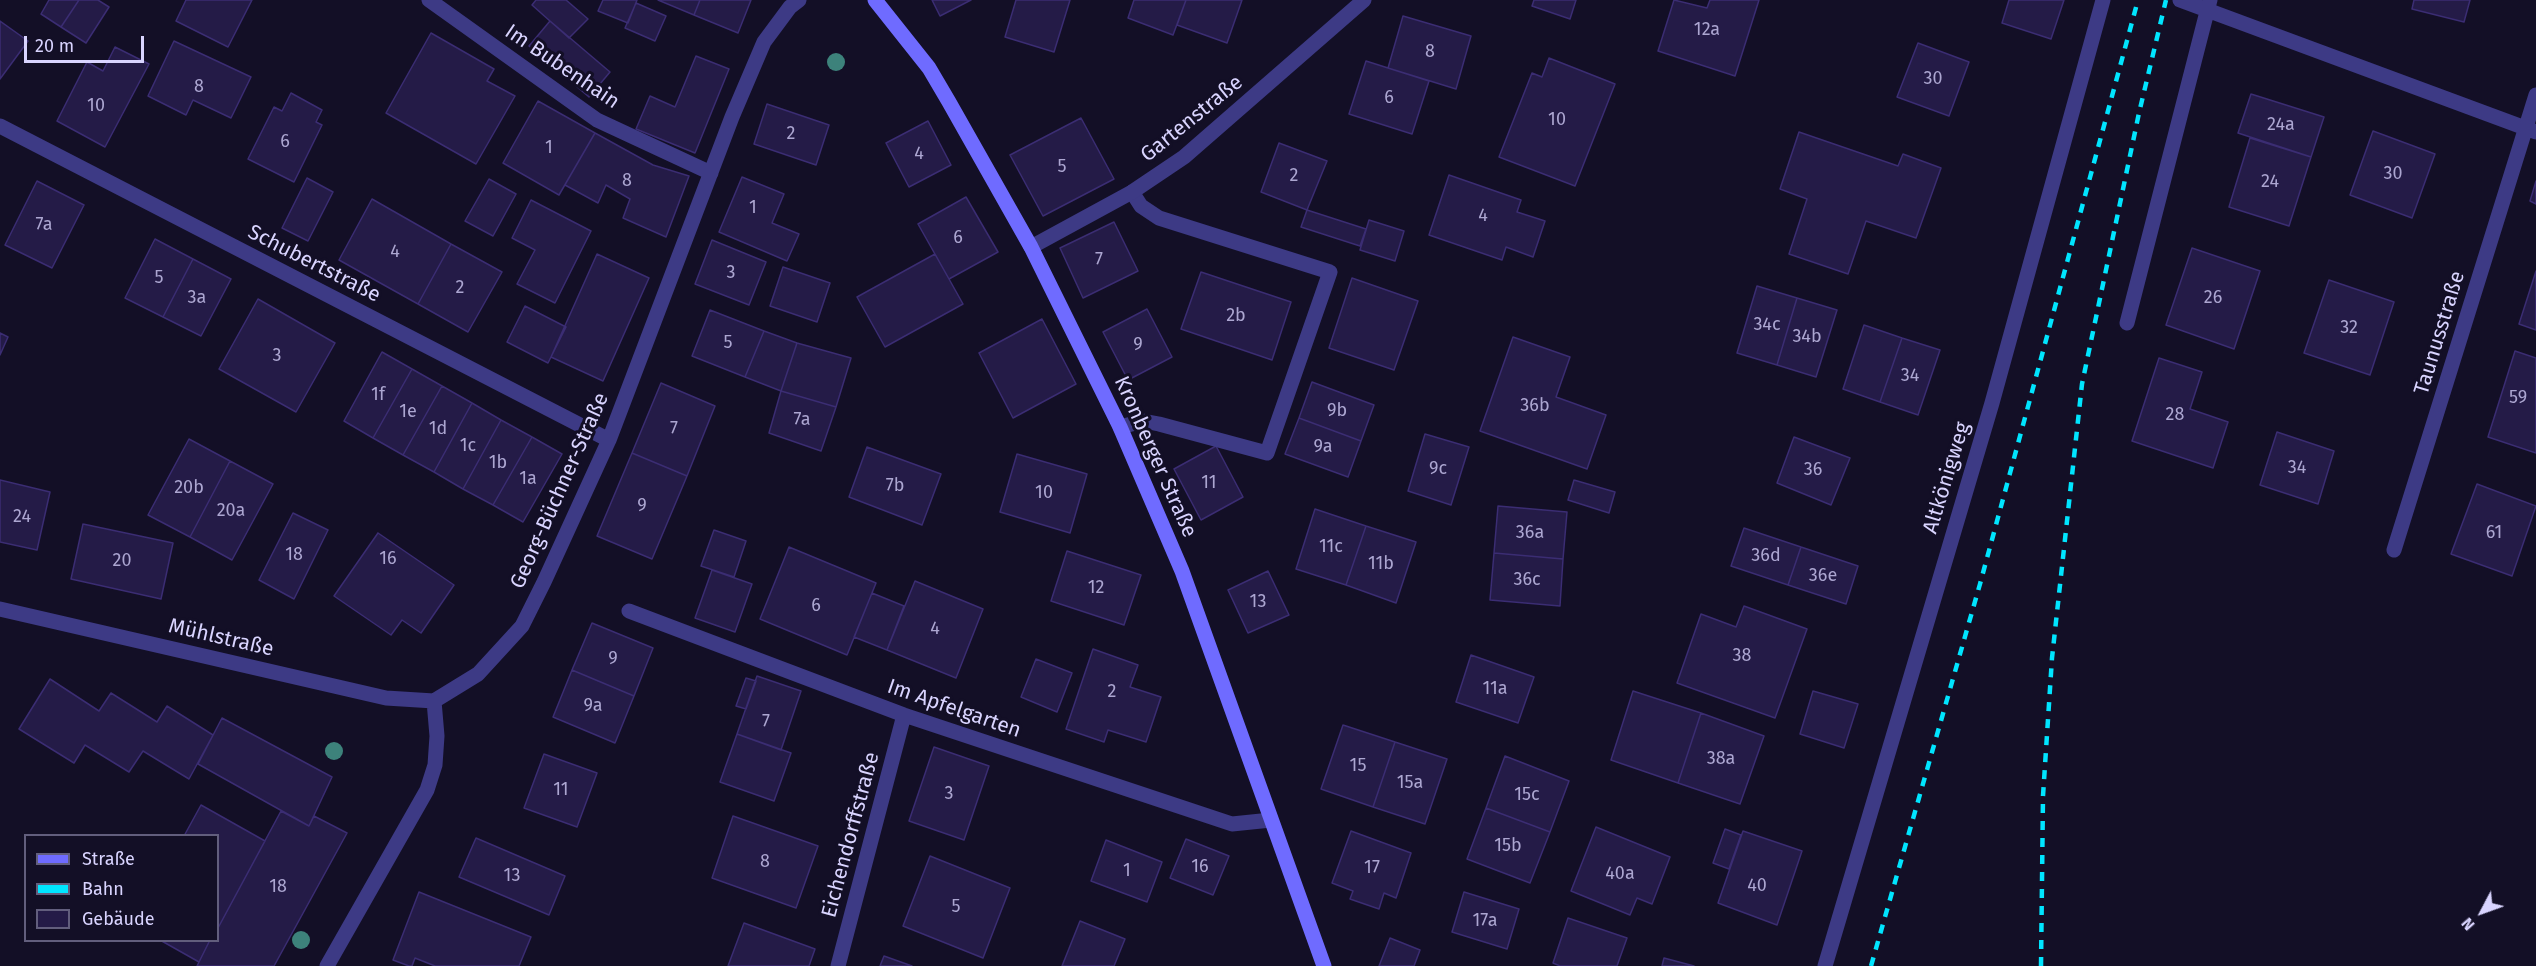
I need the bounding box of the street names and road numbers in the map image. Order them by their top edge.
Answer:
street label: Im Bubenhain [500,19,624,115]
street label: Gartenstraße [1136,70,1248,168]
street label: Schubertstraße [243,220,385,308]
street label: Taunusstraße [2409,268,2471,398]
street label: Kronberger Straße [1108,373,1202,541]
street label: Georg-Büchner-Straße [505,389,615,593]
street label: Altkönigweg [1918,419,1976,537]
street label: Mühlstraße [166,614,276,662]
street label: Im Apfelgarten [884,674,1024,744]
street label: Eichendorffstraße [817,750,885,920]

